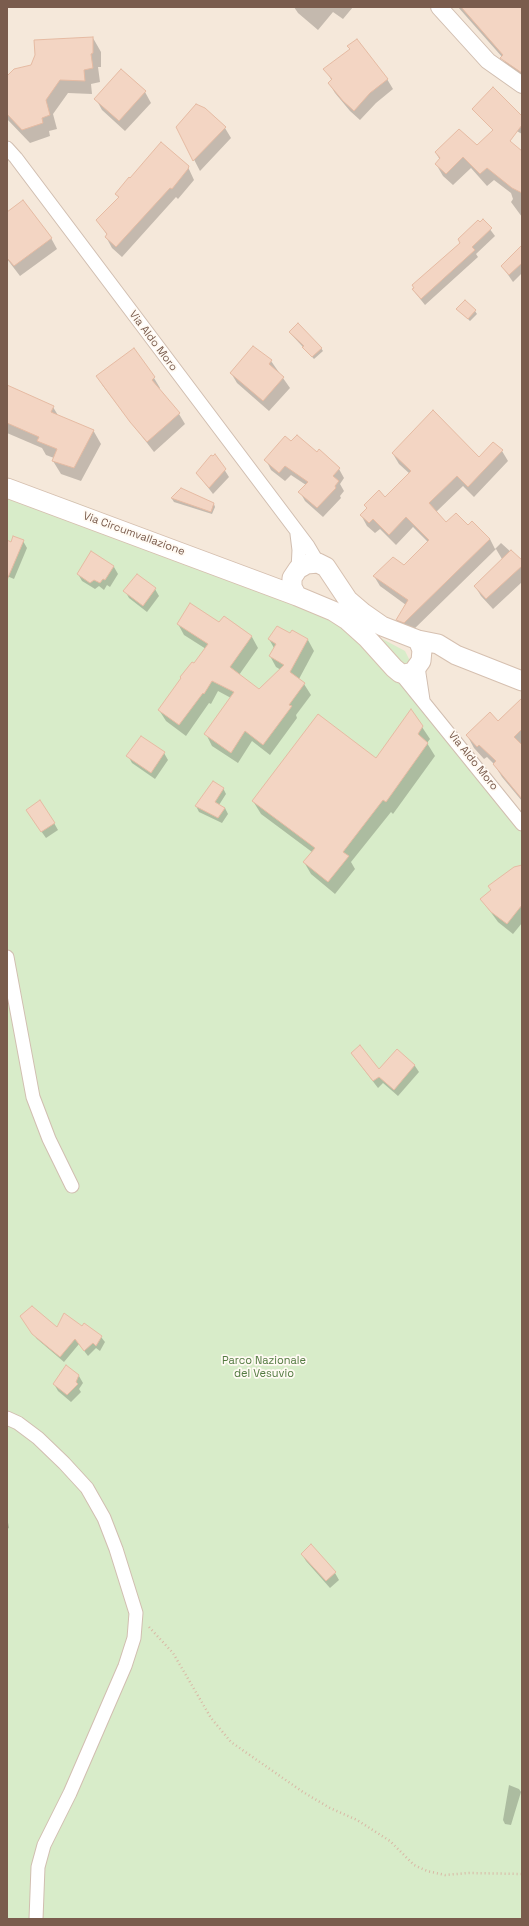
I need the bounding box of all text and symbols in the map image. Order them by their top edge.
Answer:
street label: Via Aldo Moro [126,308,180,374]
street label: Via Circumvallazione [81,509,187,559]
street label: Via Aldo Moro [445,729,501,793]
park label: Parco Nazionale del Vesuvio [222,1354,306,1380]

